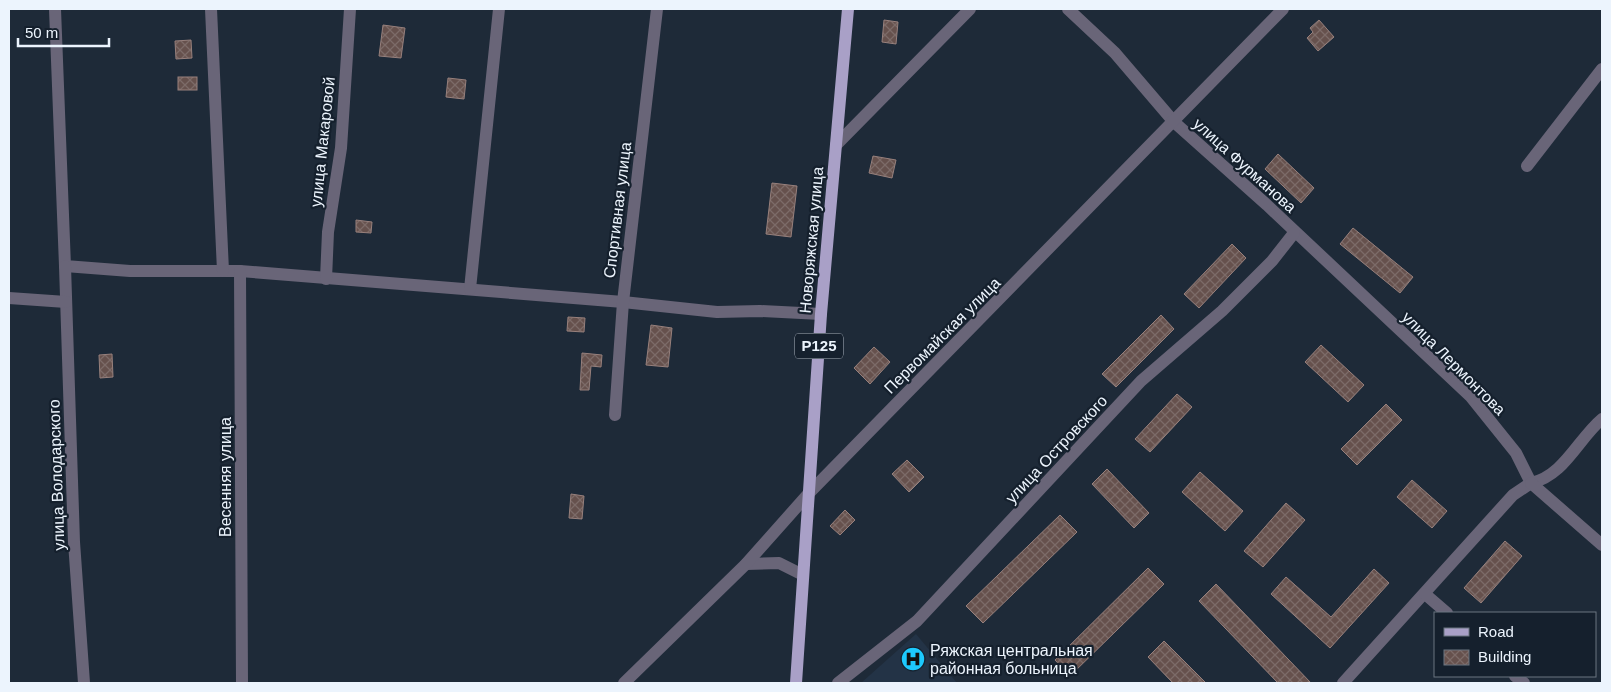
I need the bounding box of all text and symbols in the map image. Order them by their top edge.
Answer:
scale bar [18,15,109,47]
text: 50 m [25,24,58,41]
street label: улица Макаровой [307,76,338,208]
street label: улица Фурманова [1190,115,1300,216]
street label: Спортивная улица [601,141,634,279]
street label: Новоряжская улица [797,166,826,314]
street label: Первомайская улица [881,274,1004,397]
street label: улица Лермонтова [1399,308,1509,418]
road number: Р125 [795,334,843,358]
street label: улица Островского [1002,392,1111,507]
street label: улица Володарского [45,399,68,551]
street label: Весенняя улица [217,417,234,537]
legend [1434,612,1596,677]
text: Road [1478,623,1514,640]
place label: Ряжская центральная районная больница [930,642,1093,677]
hospital icon: Ряжская центральная районная больница [900,646,926,672]
text: Building [1478,648,1531,665]

